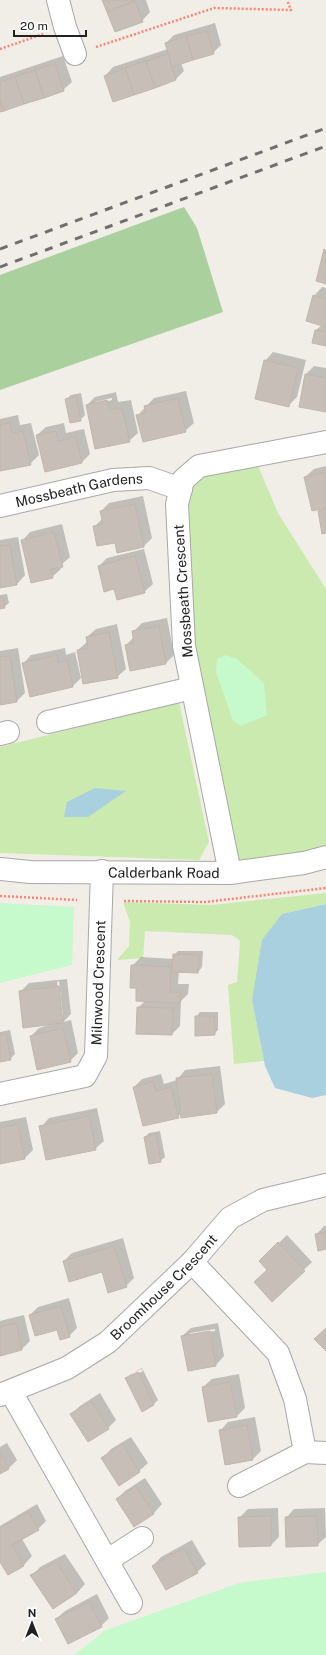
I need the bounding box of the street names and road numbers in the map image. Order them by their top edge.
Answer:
street label: Mossbeath Gardens [14,470,143,510]
street label: Mossbeath Crescent [170,524,196,658]
street label: Calderbank Road [108,864,220,881]
street label: Milnwood Crescent [88,920,108,1046]
street label: Broomhouse Crescent [107,1231,220,1343]

